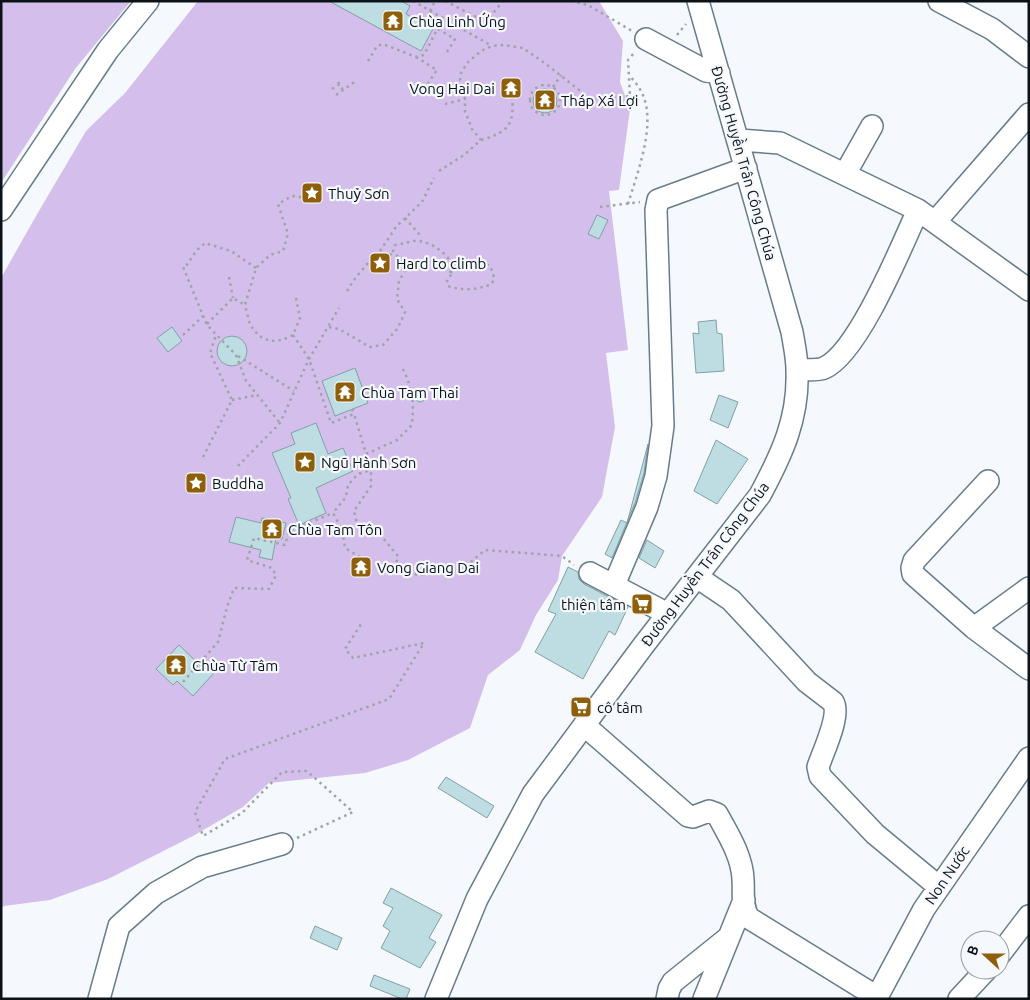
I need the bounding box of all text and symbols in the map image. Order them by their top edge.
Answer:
temple icon: Chùa Linh Ứng [381,9,405,33]
place label: Chùa Linh Ứng [409,12,506,30]
street label: Đường Huyền Trân Công Chúa [708,63,782,262]
temple icon: Vong Hai Dai [499,76,523,100]
place label: Vong Hai Dai [409,80,495,97]
temple icon: Tháp Xá Lợi [533,88,557,112]
place label: Tháp Xá Lợi [561,92,638,109]
place icon: Thuỷ Sơn [300,181,324,205]
place label: Thuỷ Sơn [328,185,390,202]
place icon: Hard to climb [368,251,392,275]
place label: Hard to climb [396,255,486,272]
temple icon: Chùa Tam Thai [333,380,357,404]
place label: Chùa Tam Thai [361,384,459,401]
place icon: Ngũ Hành Sơn [293,450,317,474]
place label: Ngũ Hành Sơn [321,454,416,471]
place icon: Buddha [184,471,208,495]
place label: Buddha [212,475,264,492]
street label: Đường Huyền Trân Công Chúa [636,477,772,650]
temple icon: Chùa Tam Tôn [260,517,284,541]
place label: Chùa Tam Tôn [288,521,382,538]
temple icon: Vong Giang Dai [349,555,373,579]
place label: Vong Giang Dai [377,559,479,576]
supermarket icon: thiện tâm [630,592,654,616]
place label: thiện tâm [561,596,626,613]
temple icon: Chùa Từ Tâm [164,653,188,677]
place label: Chùa Từ Tâm [192,657,278,674]
supermarket icon: cô tâm [569,695,593,719]
place label: cô tâm [597,699,643,716]
street label: Non Nước [921,843,973,907]
north arrow [960,930,1010,980]
text: B [964,943,982,958]

